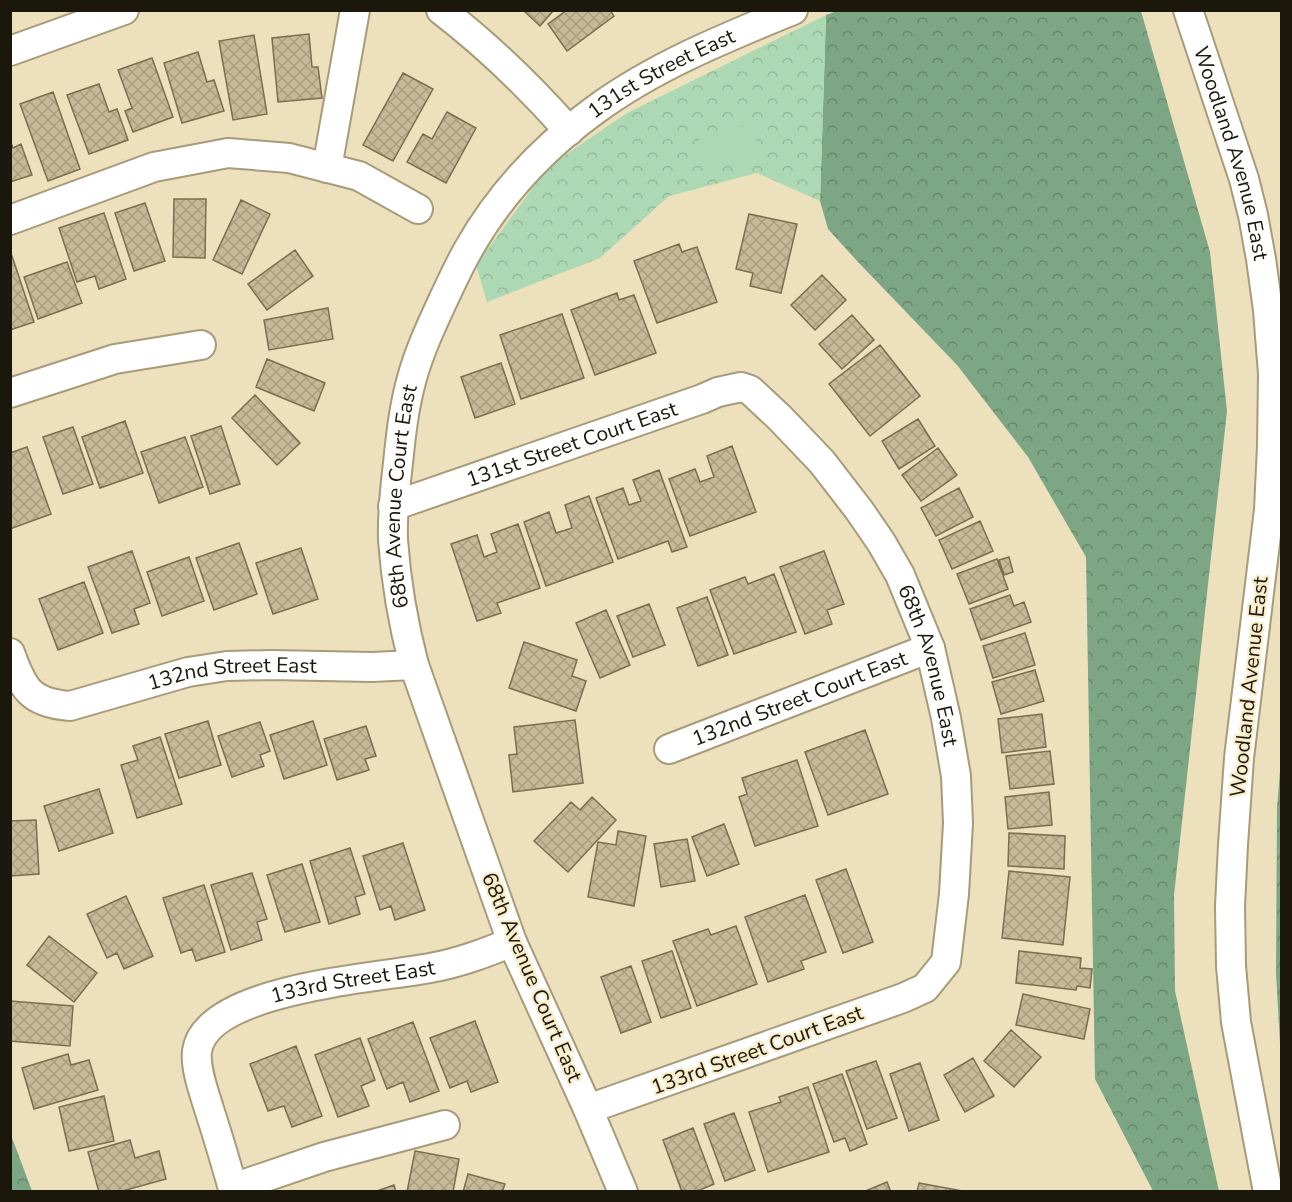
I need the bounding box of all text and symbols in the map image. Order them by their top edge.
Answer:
street label: 131st Street East [582,22,740,125]
street label: Woodland Avenue East [1187,43,1275,263]
street label: 68th Avenue Court East [379,381,424,611]
street label: 131st Street Court East [462,394,682,494]
street label: Woodland Avenue East [1223,575,1275,799]
street label: 68th Avenue East [891,580,965,749]
street label: 132nd Street Court East [688,644,912,753]
street label: 132nd Street East [144,651,318,697]
street label: 68th Avenue Court East [475,868,589,1087]
street label: 133rd Street East [267,953,438,1010]
street label: 133rd Street Court East [647,998,868,1101]

